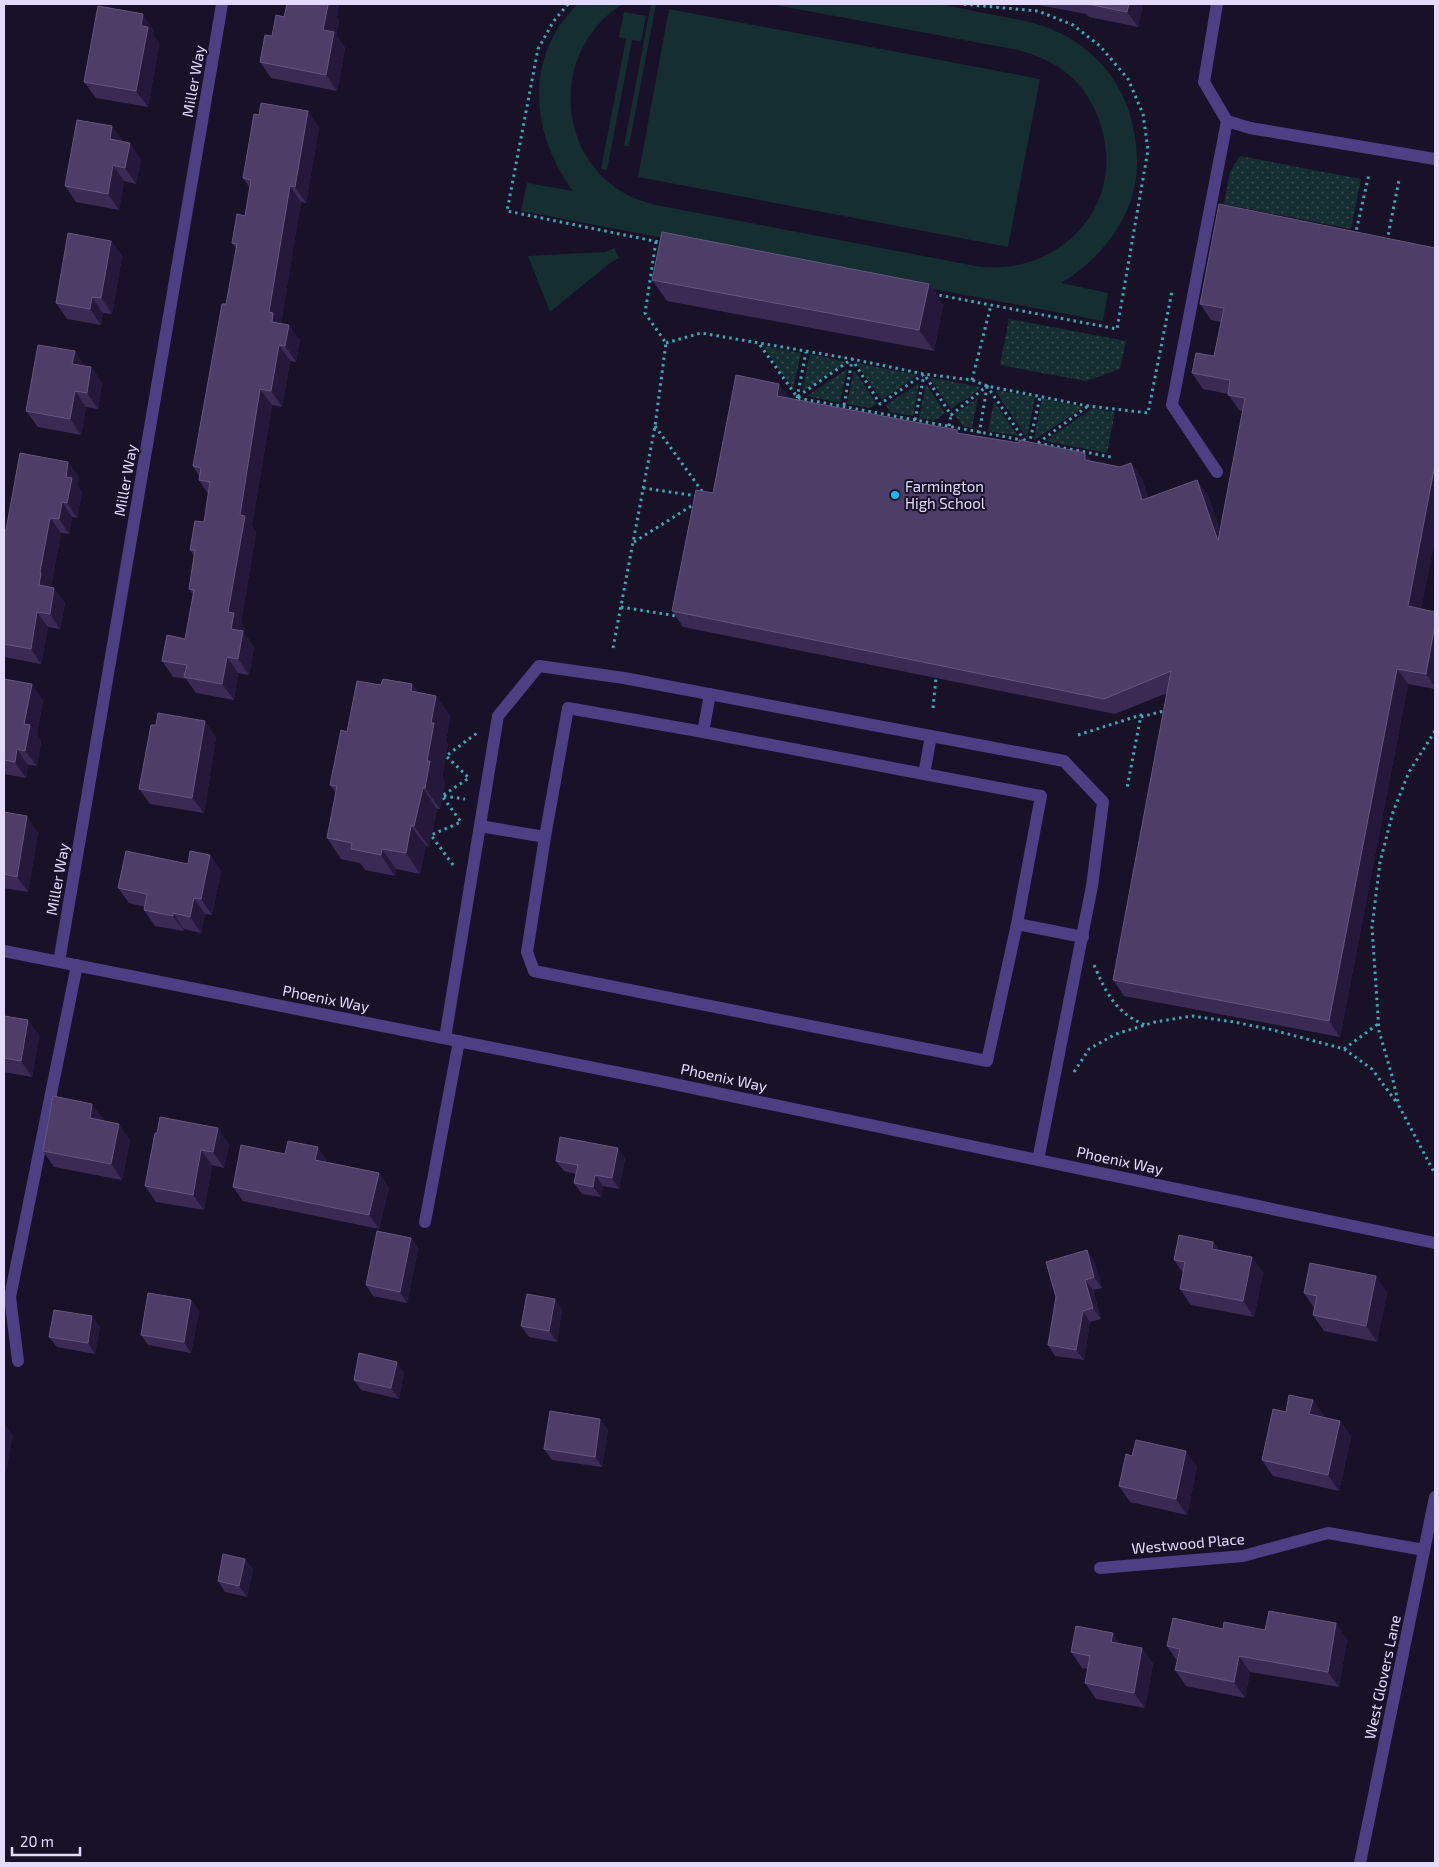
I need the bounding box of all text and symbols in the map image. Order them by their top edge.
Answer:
street label: Miller Way [178,43,208,118]
street label: Miller Way [110,442,140,517]
place label: Farmington High School [905,477,986,512]
marker: Farmington High School [889,489,901,501]
street label: Miller Way [42,841,72,916]
street label: Phoenix Way [281,981,371,1015]
street label: Phoenix Way [679,1059,769,1095]
street label: Phoenix Way [1075,1142,1165,1178]
street label: Westwood Place [1131,1529,1245,1557]
street label: West Glovers Lane [1360,1613,1404,1741]
scale bar [12,1824,80,1856]
text: 20 m [20,1832,54,1850]

